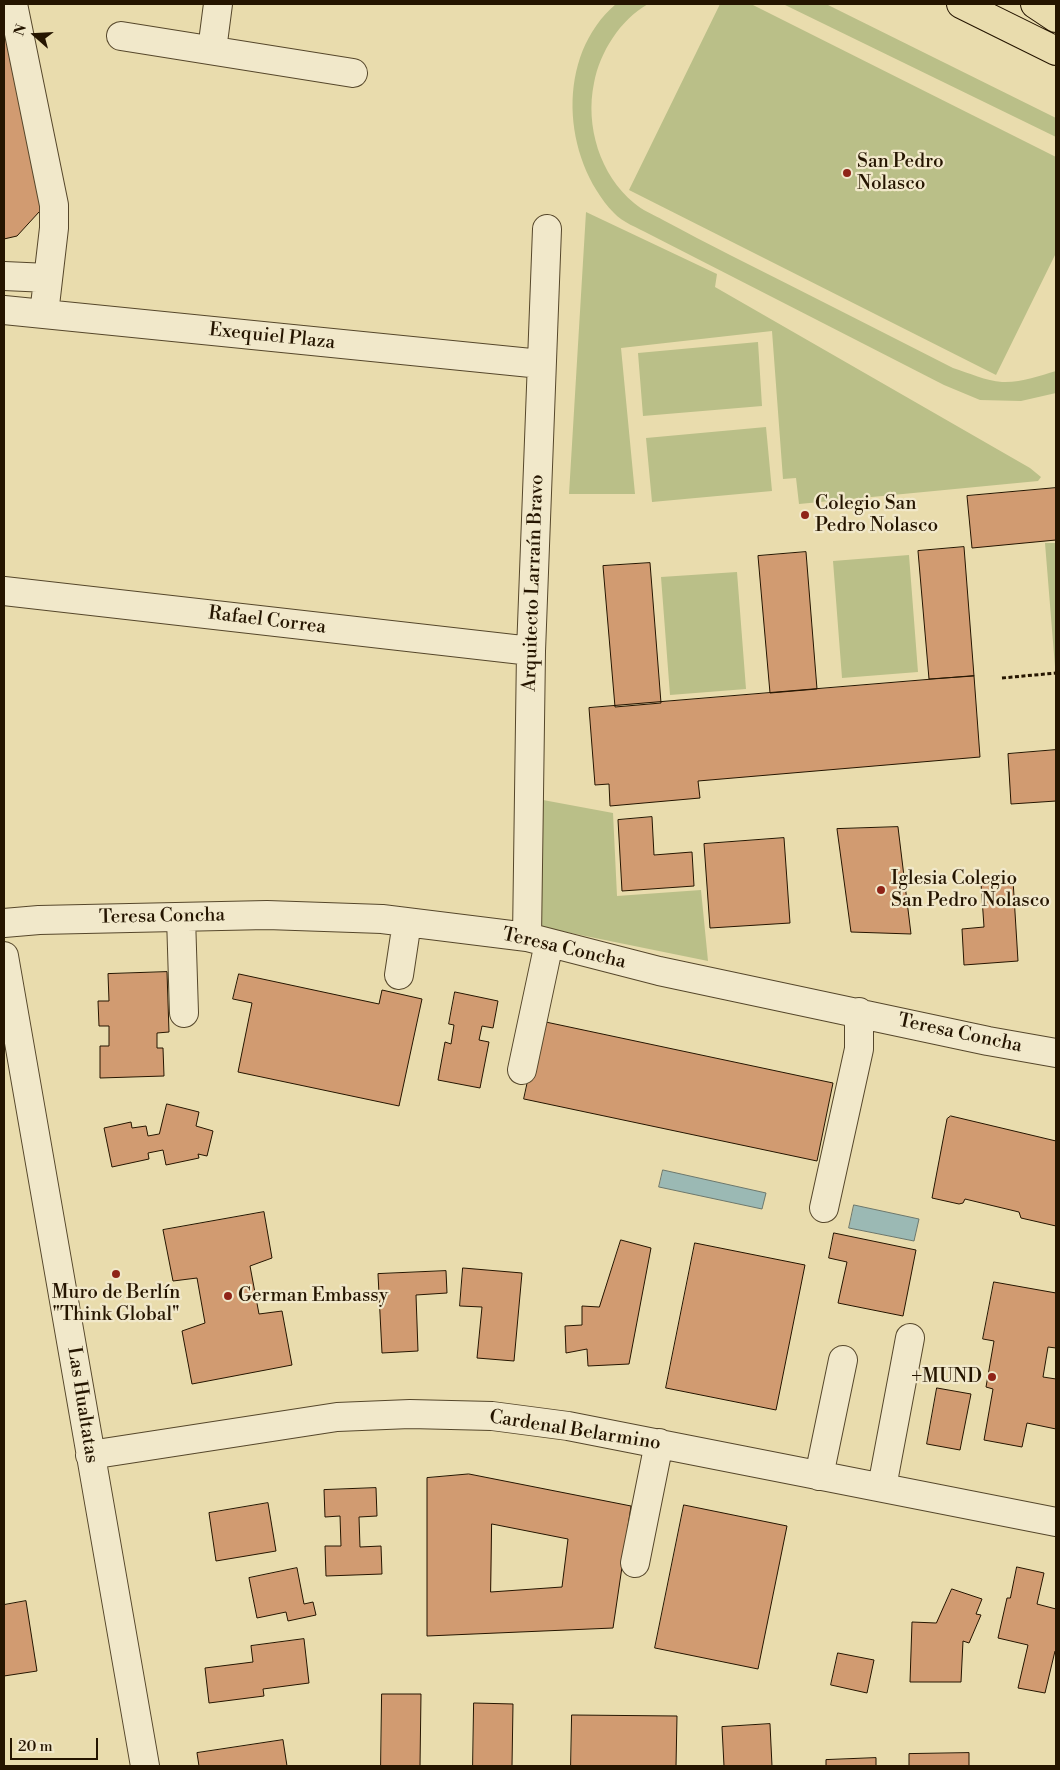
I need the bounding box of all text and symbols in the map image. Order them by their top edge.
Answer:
north arrow [10,10,60,60]
text: N [11,22,31,38]
place label: San Pedro Nolasco [857,151,944,195]
marker: San Pedro Nolasco [841,167,853,179]
street label: Exequiel Plaza [208,319,336,355]
street label: Arquitecto Larraín Bravo [519,474,549,692]
place label: Colegio San Pedro Nolasco [815,493,938,537]
marker: Colegio San Pedro Nolasco [799,509,811,521]
street label: Rafael Correa [207,602,327,640]
place label: Iglesia Colegio San Pedro Nolasco [891,868,1050,912]
marker: Iglesia Colegio San Pedro Nolasco [875,884,887,896]
street label: Teresa Concha [99,905,225,929]
street label: Teresa Concha [500,924,628,974]
street label: Teresa Concha [896,1010,1024,1058]
marker: Muro de Berlín "Think Global" [110,1268,122,1280]
place label: Muro de Berlín "Think Global" [52,1282,180,1326]
place label: German Embassy [238,1285,388,1307]
marker: German Embassy [222,1290,234,1302]
street label: Las Hualtatas [62,1345,102,1465]
place label: +MUND [911,1366,982,1388]
marker: +MUND [986,1371,998,1383]
street label: Cardenal Belarmino [488,1406,662,1456]
scale bar [12,1728,100,1760]
text: 20 m [18,1737,53,1756]

